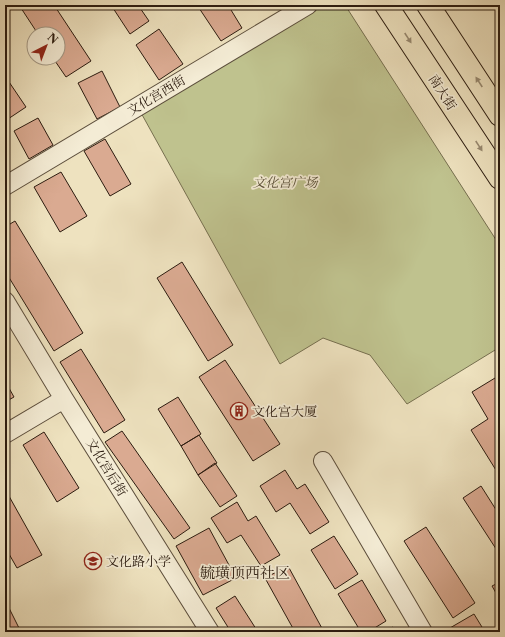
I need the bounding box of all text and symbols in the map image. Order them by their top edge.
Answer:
north arrow [26,26,66,66]
text: N [44,30,61,47]
one-way arrow [404,32,412,43]
street label: 文化宫西街 [124,71,188,119]
street label: 南大街 [426,71,460,113]
one-way arrow [475,76,482,88]
one-way arrow [475,141,483,151]
park label: 文化宫广场 [252,174,318,190]
building icon: 文化宫大厦 [229,401,249,421]
place label: 文化宫大厦 [252,403,317,419]
street label: 文化宫后街 [83,435,131,499]
school or university icon: 文化路小学 [83,551,103,571]
place label: 文化路小学 [106,553,171,569]
district label: 毓璜顶西社区 [200,563,290,582]

